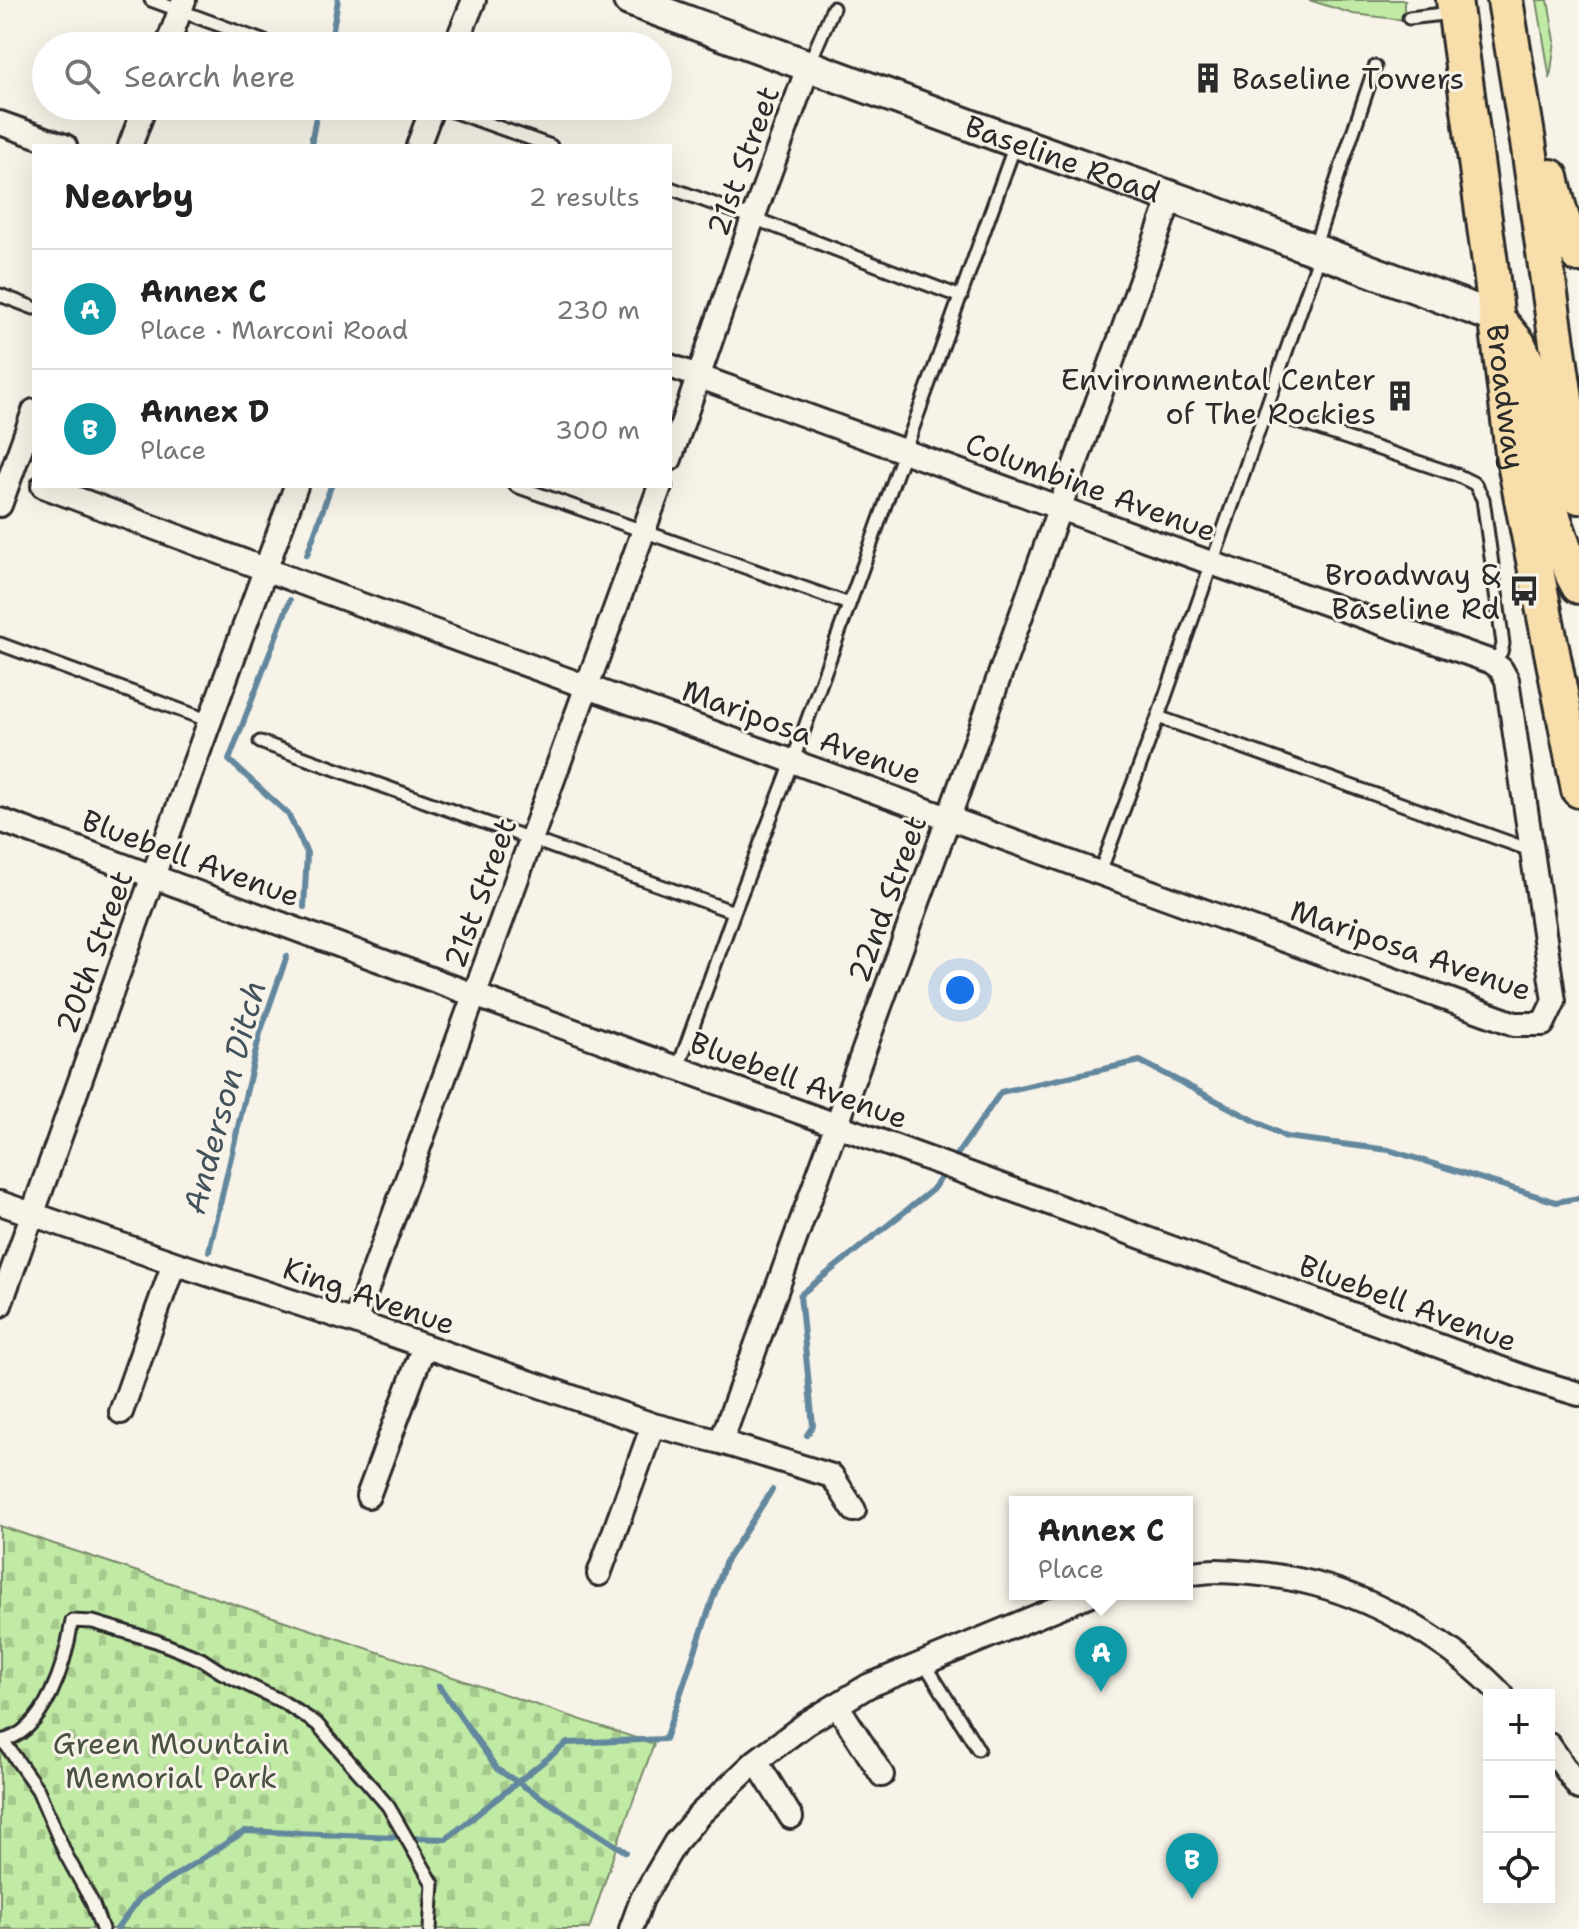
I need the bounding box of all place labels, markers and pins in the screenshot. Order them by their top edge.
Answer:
place label: Baseline Towers [1232,58,1464,99]
building icon: Baseline Towers [1191,61,1225,95]
place label: Environmental Center of The Rockies [1061,359,1376,434]
building icon: Environmental Center of The Rockies [1383,379,1417,413]
place label: Broadway & Baseline Rd [1325,554,1501,629]
bus stop icon: Broadway & Baseline Rd [1507,574,1541,608]
pin: A [1075,1626,1127,1692]
pin: B [1166,1833,1218,1899]

